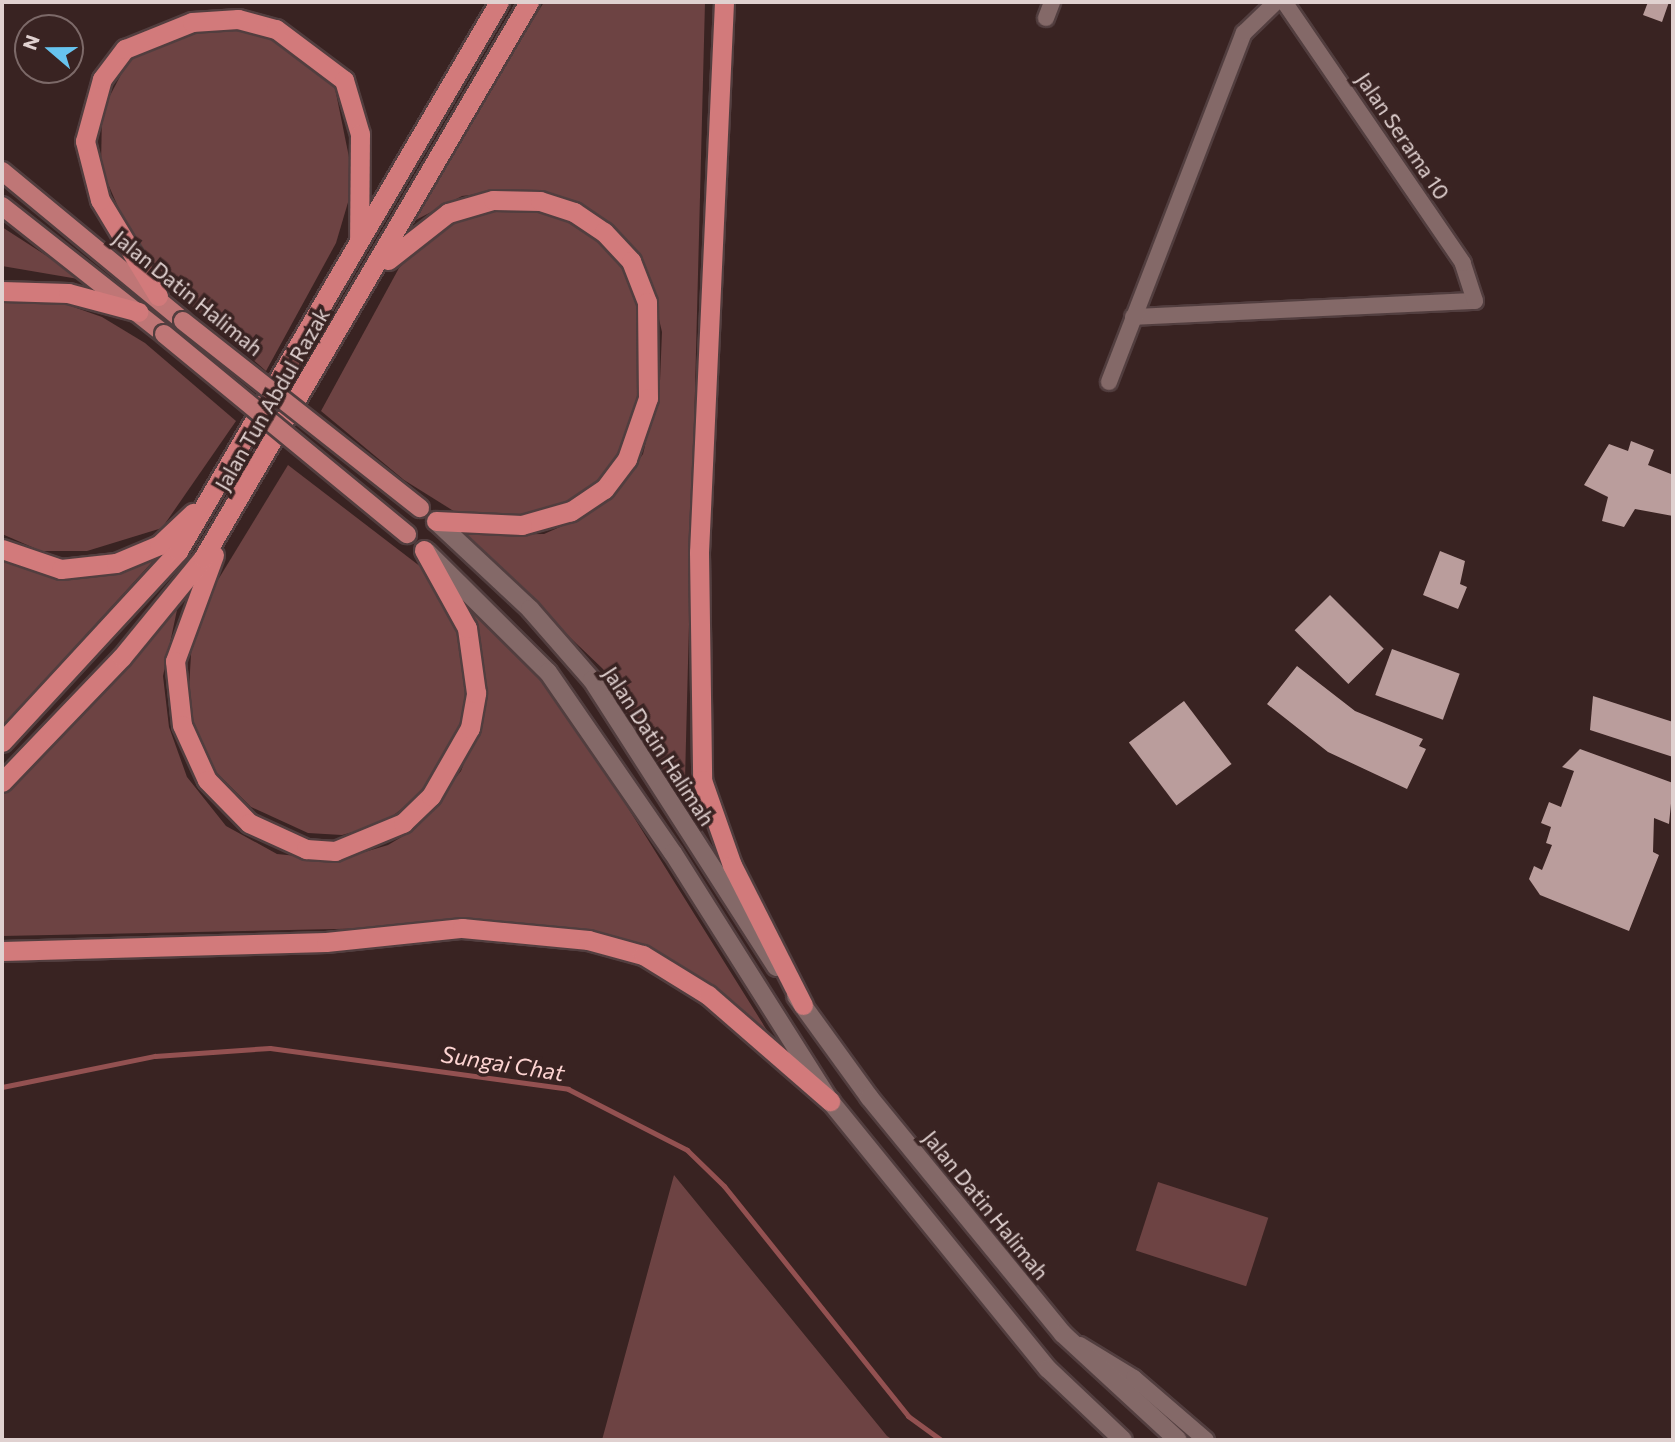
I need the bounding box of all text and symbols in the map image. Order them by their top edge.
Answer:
north arrow [14,14,84,84]
text: N [17,32,44,53]
street label: Jalan Serama 10 [1351,68,1455,204]
street label: Jalan Datin Halimah [108,225,268,361]
street label: Jalan Tun Abdul Razak [209,303,335,495]
street label: Jalan Datin Halimah [598,662,720,830]
water label: Sungai Chat [439,1040,567,1086]
street label: Jalan Datin Halimah [918,1125,1054,1285]

